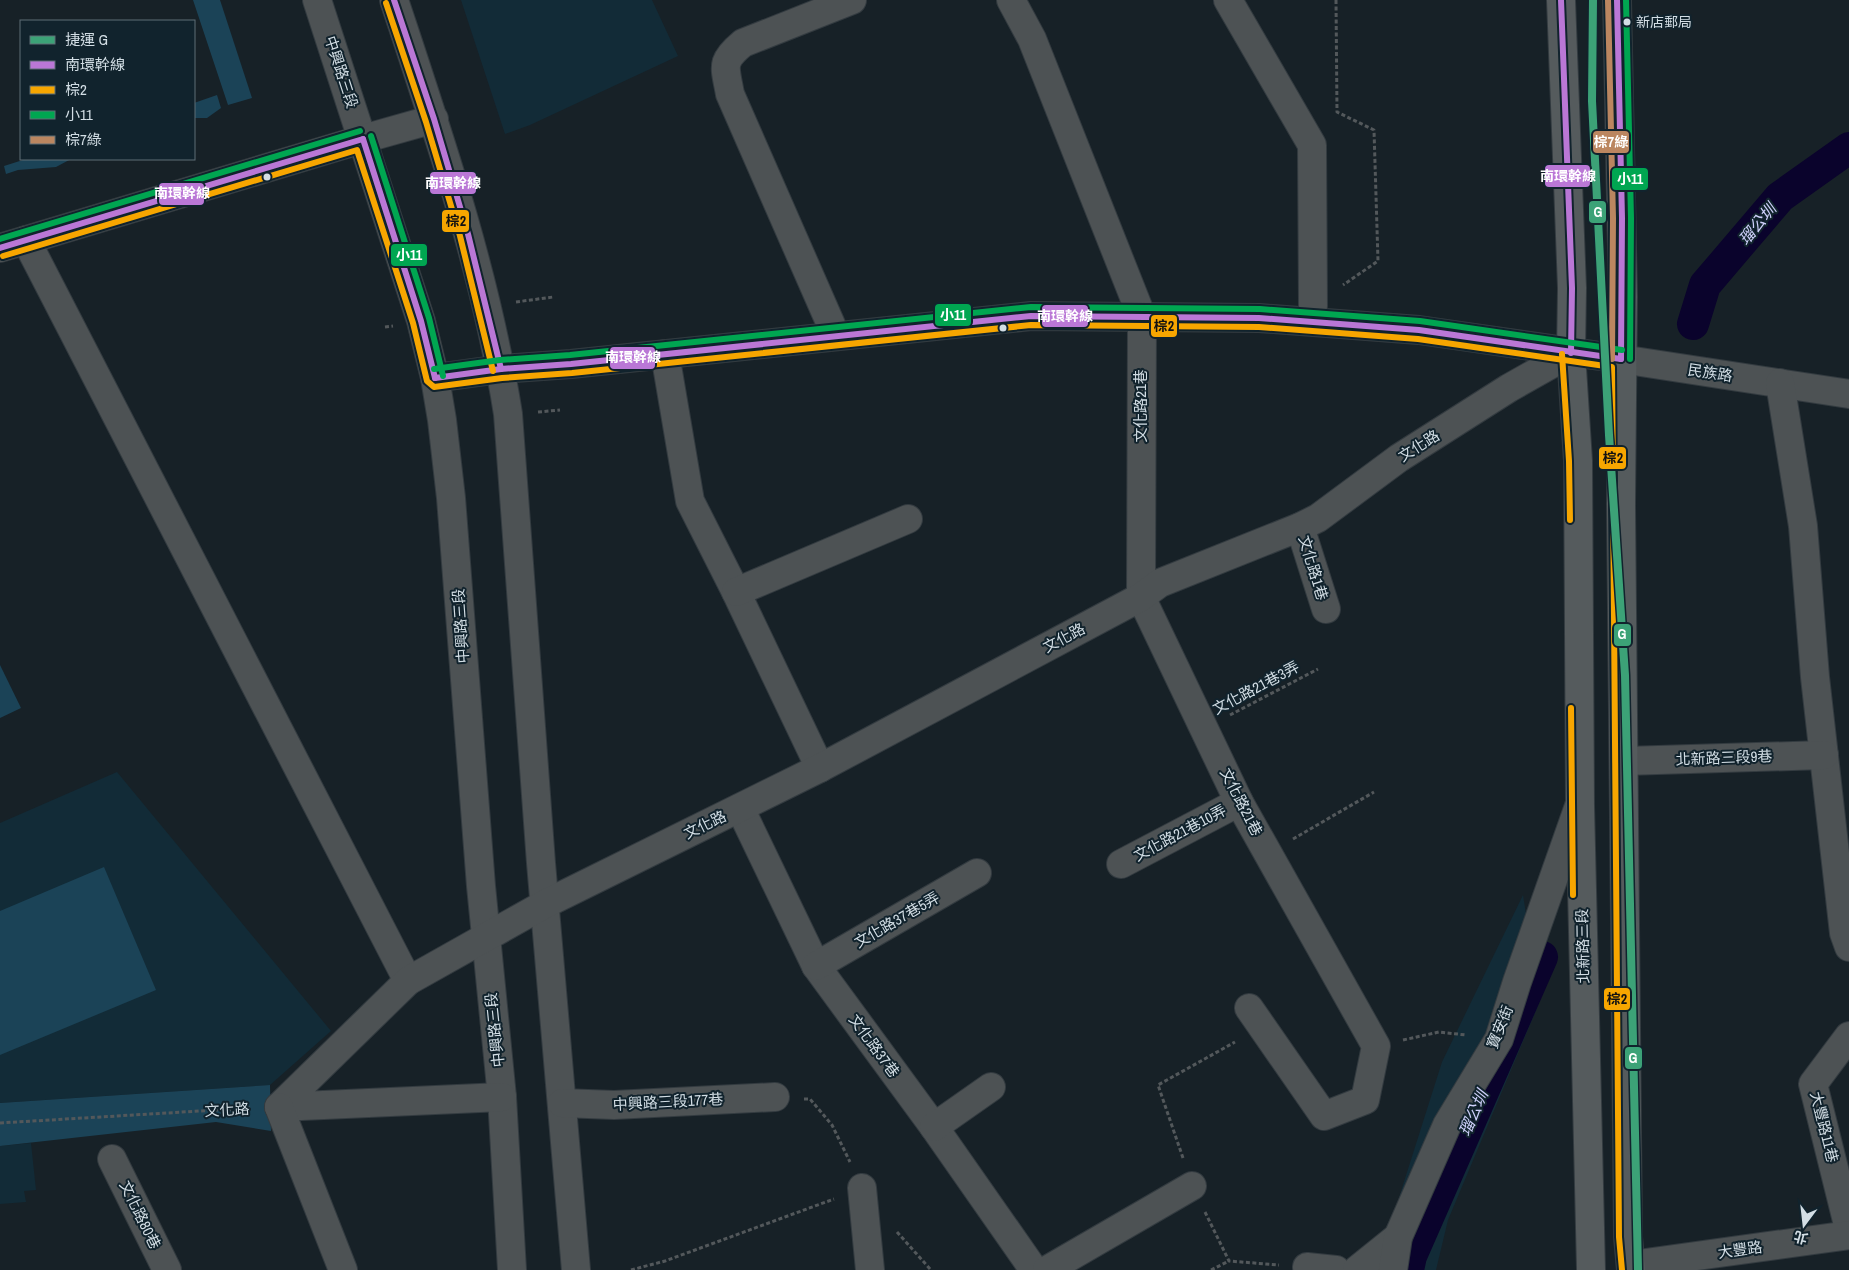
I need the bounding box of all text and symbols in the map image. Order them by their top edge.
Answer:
place label: 新店郵局 [1636,13,1692,31]
marker: 新店郵局 [1622,17,1632,27]
legend [20,20,195,160]
text: 捷運 G [65,29,108,50]
street label: 中興路三段 [320,33,363,111]
text: 南環幹線 [65,54,125,75]
text: 棕2 [65,79,87,100]
text: 小11 [65,104,93,125]
text: 棕7綠 [65,129,102,150]
line badge: 棕7綠 [1592,130,1630,154]
text: 棕7綠 [1594,133,1628,151]
line badge: 南環幹線 [1544,164,1591,188]
text: 南環幹線 [1540,167,1596,185]
line badge: 小11 [1611,167,1649,191]
text: 小11 [1617,170,1644,188]
line badge: 南環幹線 [429,171,477,195]
unlabelled marker [262,172,272,182]
text: 南環幹線 [425,174,481,192]
line badge: 南環幹線 [158,182,205,206]
text: 南環幹線 [154,184,210,202]
water label: 瑠公圳 [1733,197,1782,249]
line badge: G [1588,200,1607,224]
text: G [1594,203,1603,221]
line badge: 棕2 [441,209,470,233]
text: 棕2 [446,212,466,230]
line badge: 小11 [390,243,428,267]
text: 小11 [396,246,423,264]
line badge: 小11 [934,303,972,327]
line badge: 南環幹線 [1041,304,1089,328]
text: 小11 [940,306,967,324]
text: 南環幹線 [1037,307,1093,325]
line badge: 棕2 [1150,314,1178,338]
text: 棕2 [1154,317,1174,335]
unlabelled marker [998,323,1008,333]
line badge: 南環幹線 [609,346,656,370]
text: 南環幹線 [605,348,661,366]
street label: 民族路 [1686,359,1734,386]
street label: 文化路21巷 [1130,369,1151,443]
street label: 文化路 [1394,425,1443,466]
line badge: 棕2 [1598,446,1627,470]
text: 棕2 [1603,449,1623,467]
street label: 文化路1巷 [1294,533,1333,603]
street label: 中興路三段 [447,588,474,664]
street label: 文化路 [1039,618,1089,657]
line badge: G [1613,623,1632,647]
text: G [1618,625,1627,643]
street label: 文化路21巷3弄 [1209,656,1303,719]
street label: 北新路三段9巷 [1675,745,1773,770]
street label: 文化路21巷 [1215,764,1268,839]
street label: 文化路21巷10弄 [1130,799,1230,866]
street label: 文化路 [680,805,730,844]
street label: 文化路37巷5弄 [850,887,943,953]
street label: 北新路三段 [1571,908,1594,984]
line badge: 棕2 [1603,987,1631,1011]
text: 棕2 [1607,990,1627,1008]
street label: 中興路三段 [480,992,509,1068]
street label: 寶安街 [1481,1002,1518,1052]
street label: 文化路37巷 [844,1010,905,1082]
line badge: G [1624,1046,1643,1070]
text: G [1629,1049,1638,1067]
water label: 瑠公圳 [1453,1085,1494,1139]
street label: 中興路三段177巷 [612,1088,724,1115]
street label: 大豐路11巷 [1805,1089,1843,1165]
street label: 文化路 [204,1098,250,1121]
street label: 文化路80巷 [115,1177,166,1252]
north arrow [1779,1200,1829,1250]
text: 北 [1792,1227,1810,1248]
street label: 大豐路 [1716,1236,1764,1263]

